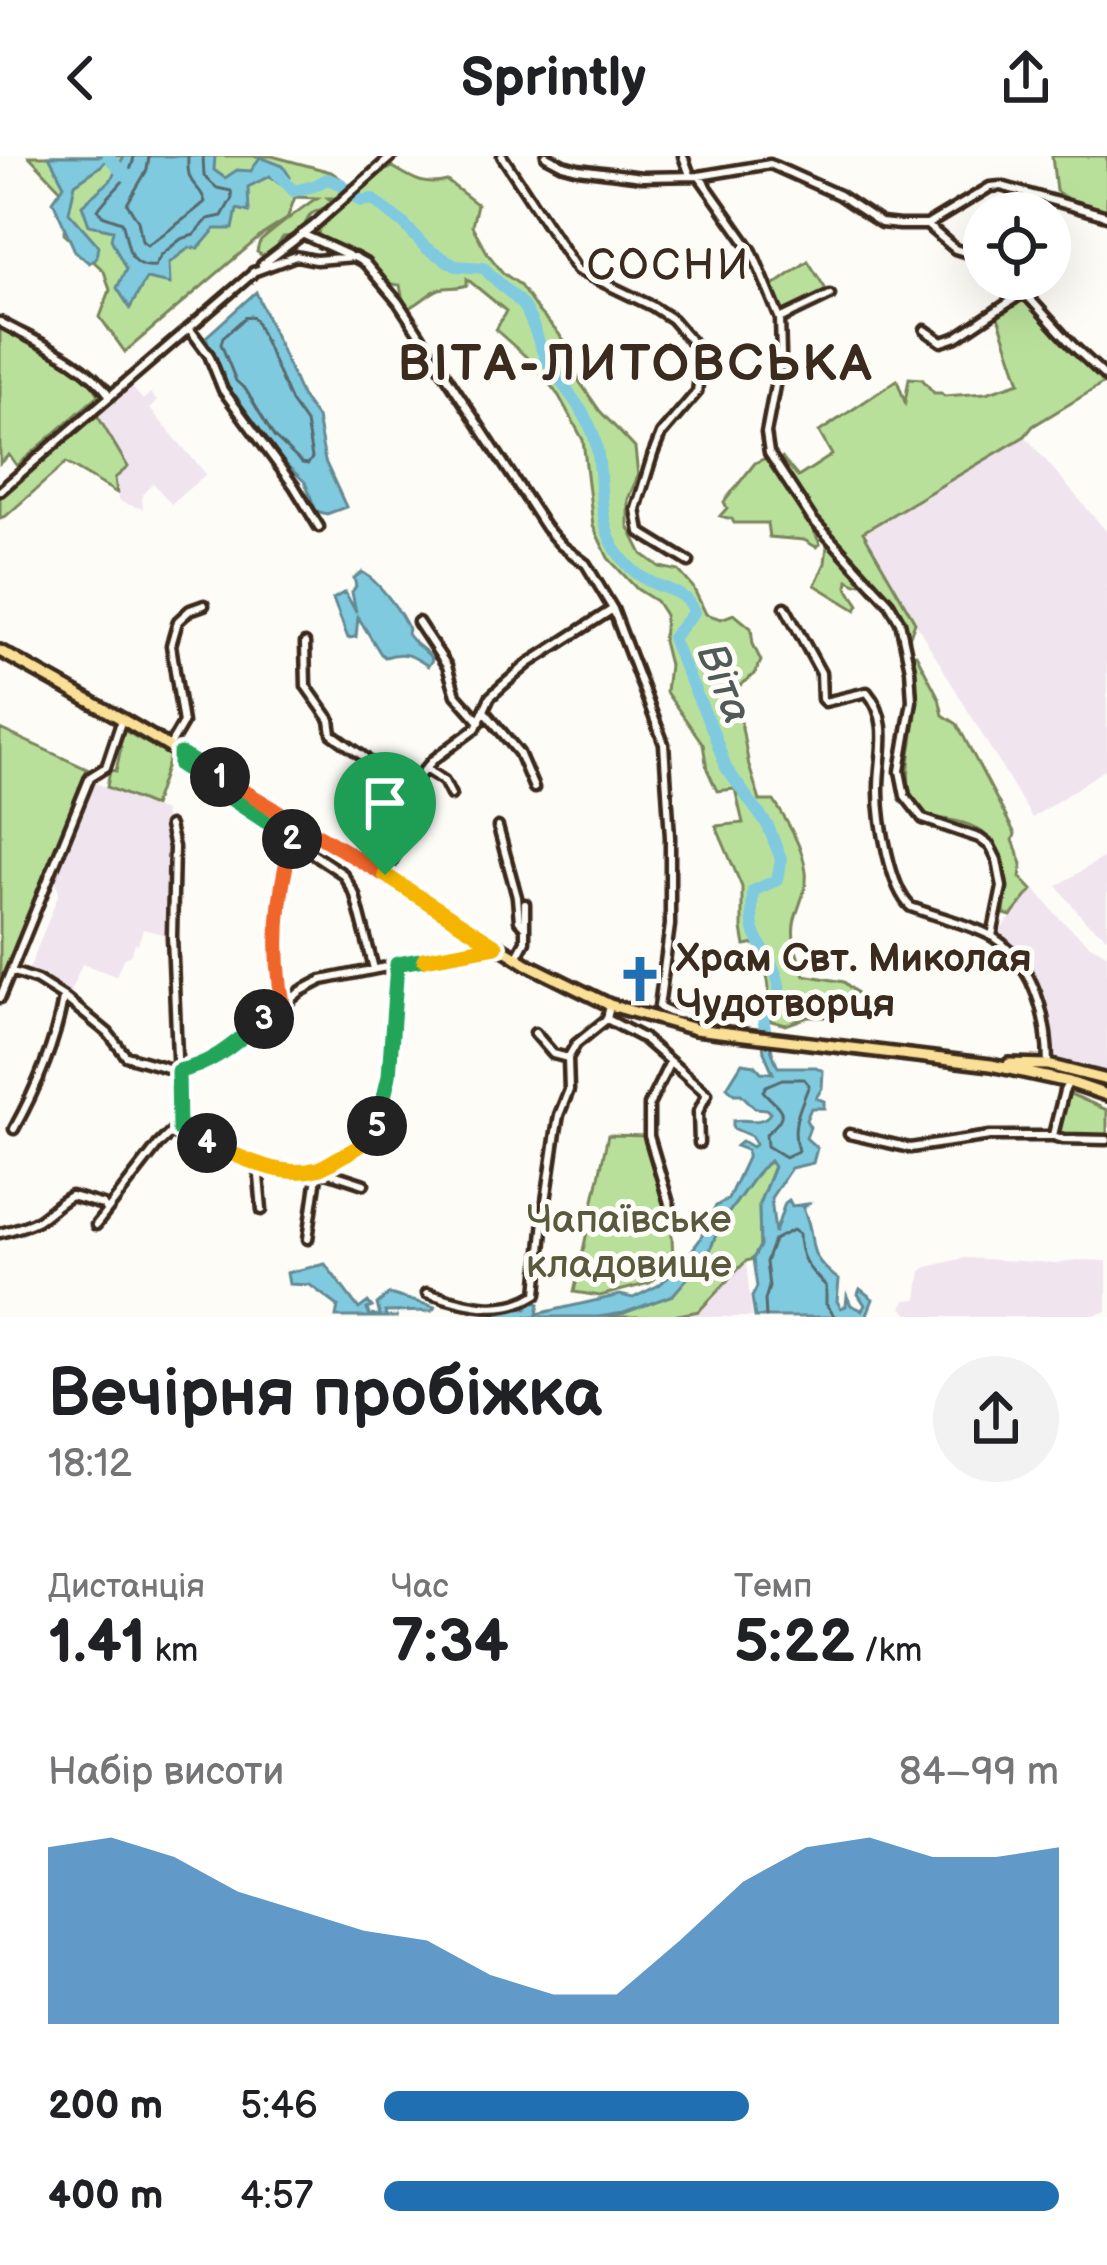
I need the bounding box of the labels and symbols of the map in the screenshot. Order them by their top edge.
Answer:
district label: СОСНИ [587,241,751,292]
district label: ВІТА-ЛИТОВСЬКА [398,334,874,395]
water label: Віта [685,637,763,731]
pin: 1 [190,747,250,807]
pin [334,752,436,875]
pin: 2 [262,809,322,869]
place label: Храм Свт. Миколая Чудотворця [675,936,1032,1028]
church icon: Храм Свт. Миколая Чудотворця [615,954,665,1004]
pin: 3 [234,989,294,1049]
pin: 5 [347,1096,407,1156]
pin: 4 [177,1113,237,1173]
park label: Чапаївське кладовище [526,1197,732,1289]

